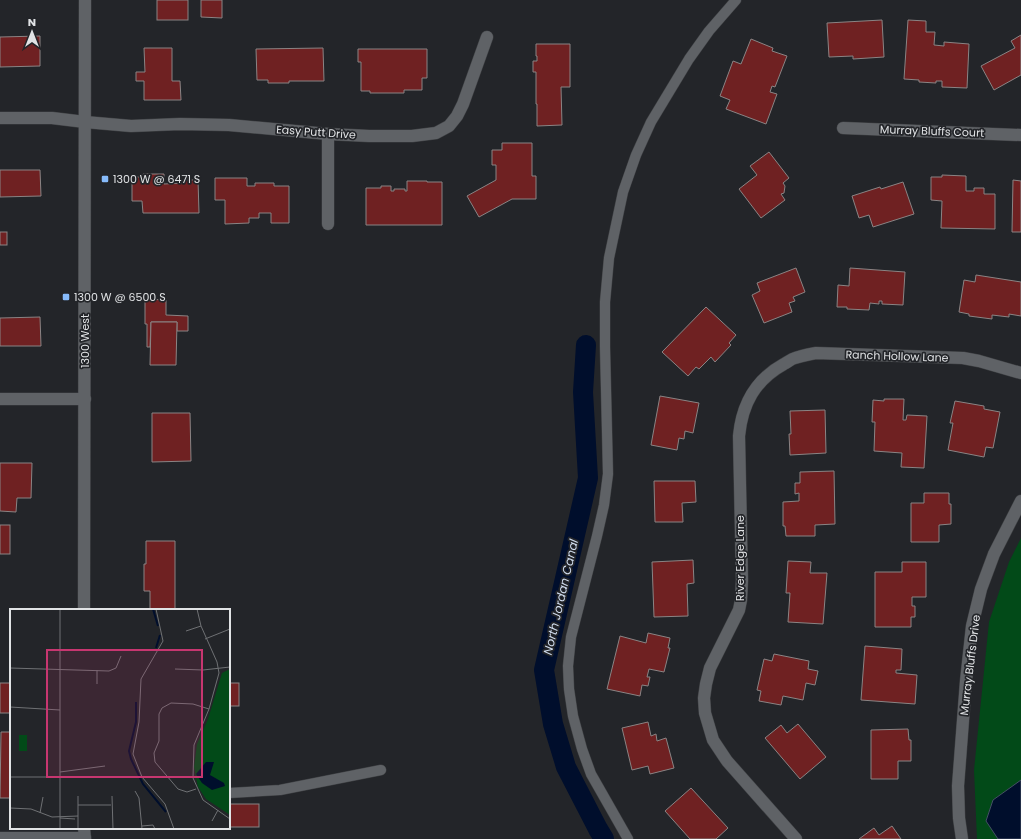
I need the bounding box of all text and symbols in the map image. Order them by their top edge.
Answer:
north arrow [12,12,52,52]
text: N [28,14,36,30]
street label: Easy Putt Drive [276,121,357,143]
street label: Murray Bluffs Court [880,121,984,141]
place label: 1300 W @ 6471 S [113,171,200,187]
marker: 1300 W @ 6471 S [100,174,110,184]
place label: 1300 W @ 6500 S [74,289,166,305]
marker: 1300 W @ 6500 S [61,292,71,302]
street label: 1300 West [77,314,93,368]
street label: Ranch Hollow Lane [845,346,949,366]
street label: River Edge Lane [732,515,748,601]
water label: North Jordan Canal [539,537,582,656]
inset map [10,609,230,829]
street label: Murray Bluffs Drive [956,614,984,716]

